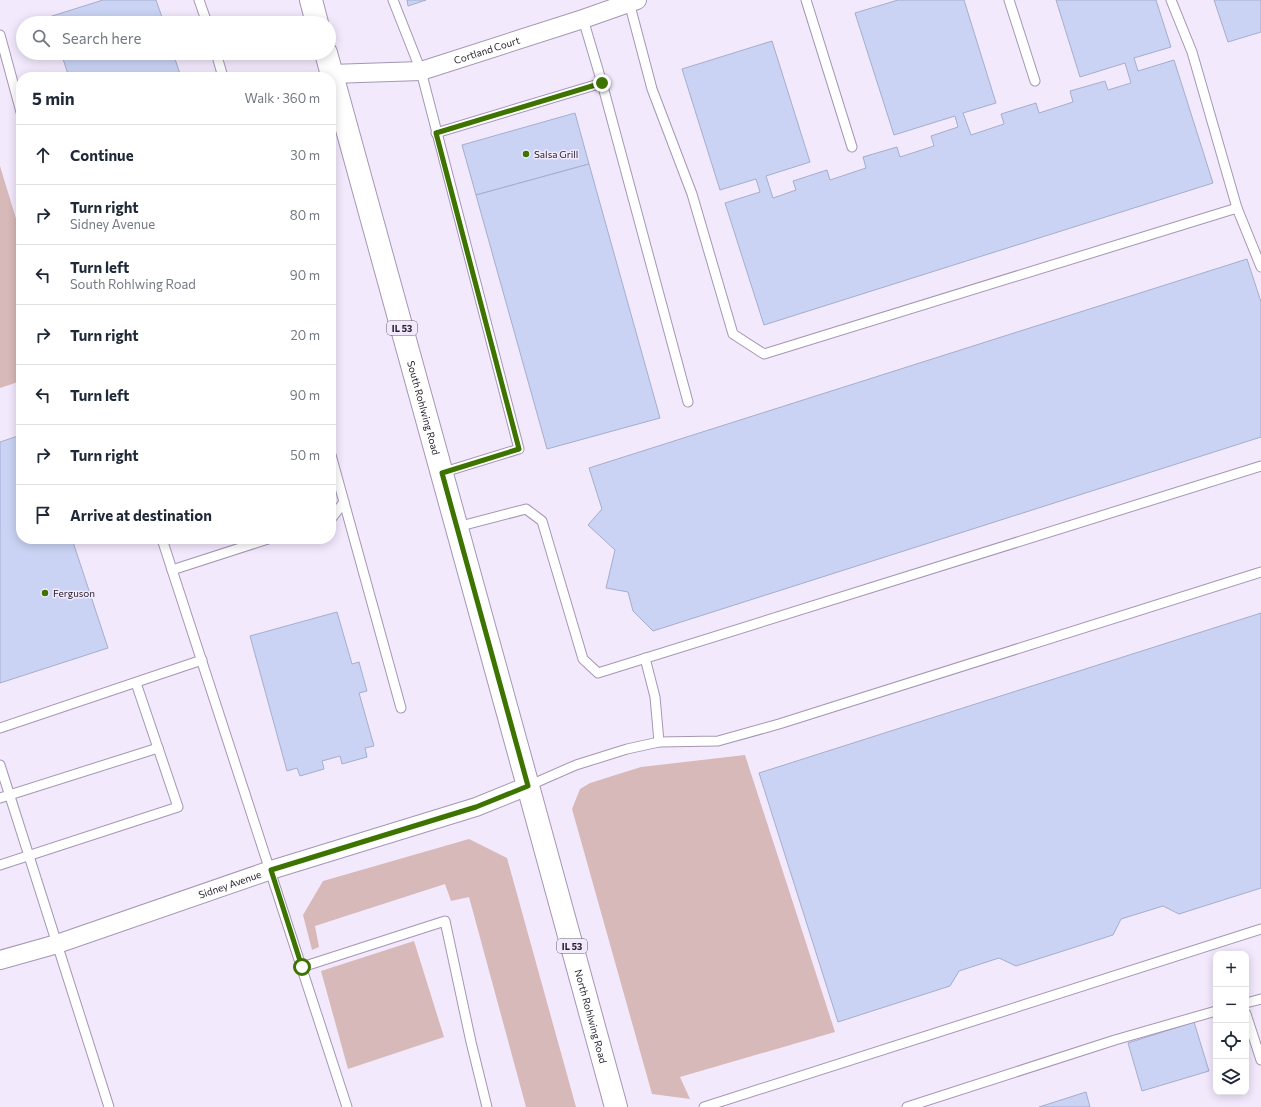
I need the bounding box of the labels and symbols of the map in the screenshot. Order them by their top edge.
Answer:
street label: Cortland Court [452,34,521,66]
route end [593,74,611,92]
place label: Salsa Grill [534,148,578,160]
marker: Salsa Grill [521,149,531,159]
road number: IL 53 [387,321,417,335]
street label: South Rohlwing Road [405,359,442,456]
place label: Ferguson [53,587,95,599]
marker: Ferguson [40,588,50,598]
street label: Sidney Avenue [197,868,263,901]
road number: IL 53 [557,939,587,953]
route start [293,958,311,976]
street label: North Rohlwing Road [572,968,610,1065]

